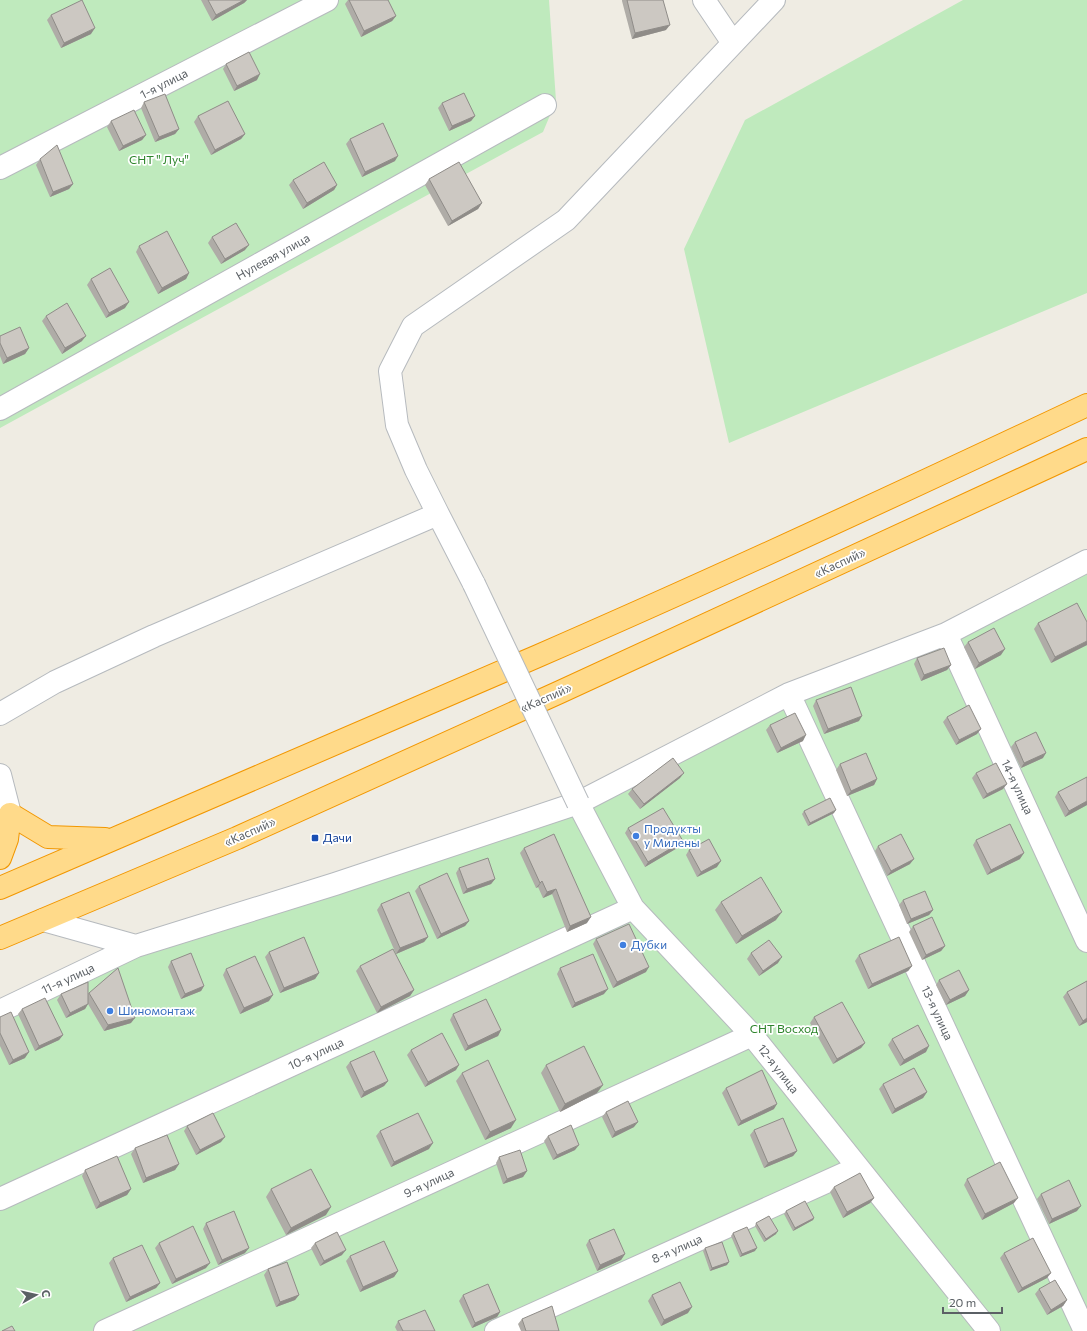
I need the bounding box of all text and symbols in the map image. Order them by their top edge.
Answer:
street label: 1-я улица [137,65,190,101]
park label: СНТ " Луч" [129,152,189,166]
street label: Нулевая улица [233,230,312,282]
street label: «Каспий» [812,544,867,580]
street label: «Каспий» [518,680,573,715]
street label: 14-я улица [999,757,1037,816]
street label: «Каспий» [222,814,277,849]
place label: Продукты у Милены [644,821,701,849]
place label: Дачи [323,830,352,844]
marker: Продукты у Милены [631,831,641,841]
marker: Дачи [310,833,320,843]
place label: Дубки [631,937,667,951]
marker: Дубки [618,940,628,950]
street label: 11-я улица [39,960,96,996]
street label: 13-я улица [919,983,957,1042]
place label: Шиномонтаж [118,1003,196,1017]
marker: Шиномонтаж [105,1006,115,1016]
park label: СНТ Восход [750,1021,818,1035]
street label: 10-я улица [286,1034,345,1072]
street label: 12-я улица [755,1041,802,1096]
street label: 9-я улица [401,1164,456,1200]
street label: 8-я улица [649,1231,704,1265]
north arrow [16,1275,56,1315]
text: С [39,1289,53,1299]
scale bar [943,1289,1002,1315]
text: 20 m [949,1295,976,1309]

